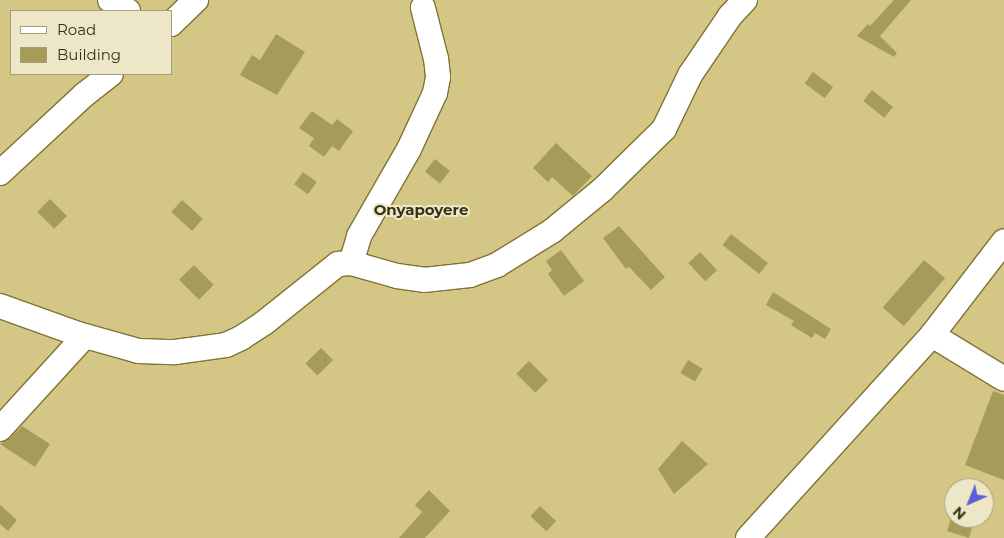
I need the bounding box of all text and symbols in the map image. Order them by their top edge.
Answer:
legend [10,10,172,75]
text: Road [57,20,96,39]
text: Building [57,45,121,64]
district label: Onyapoyere [374,201,468,219]
north arrow [944,478,994,528]
text: N [949,503,970,523]

